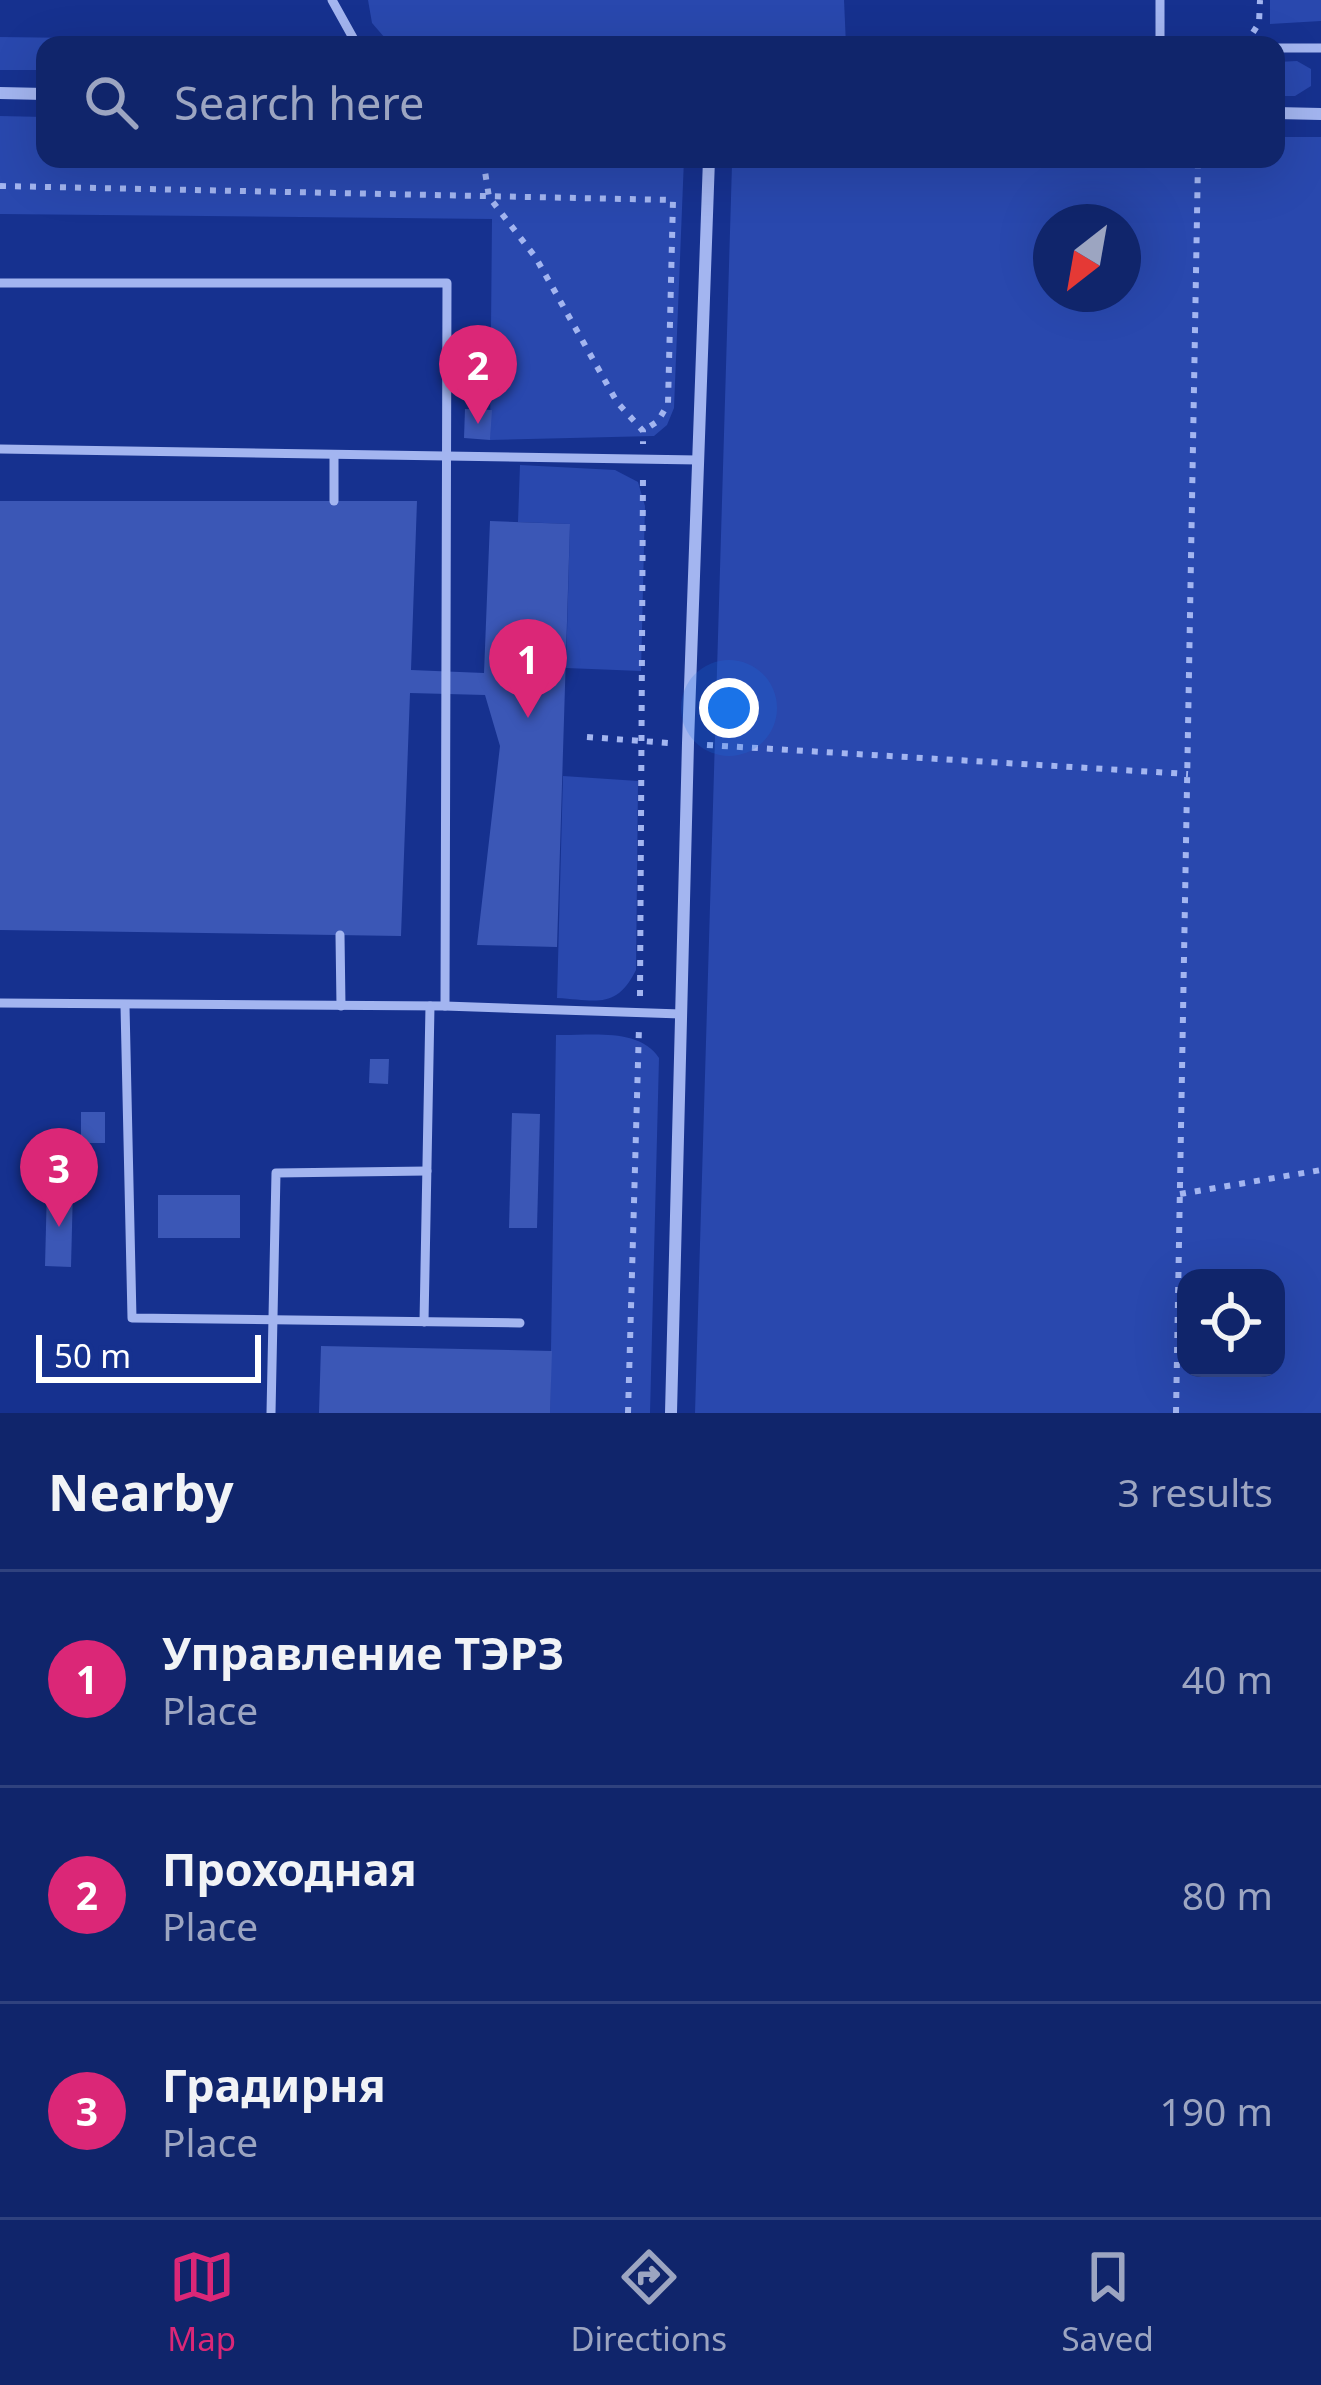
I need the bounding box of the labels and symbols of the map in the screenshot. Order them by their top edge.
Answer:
north arrow [1033,204,1141,312]
pin: 2 [439,325,517,424]
pin: 1 [489,619,567,718]
your location [699,678,759,738]
pin: 3 [20,1128,98,1227]
scale bar [36,1329,261,1382]

